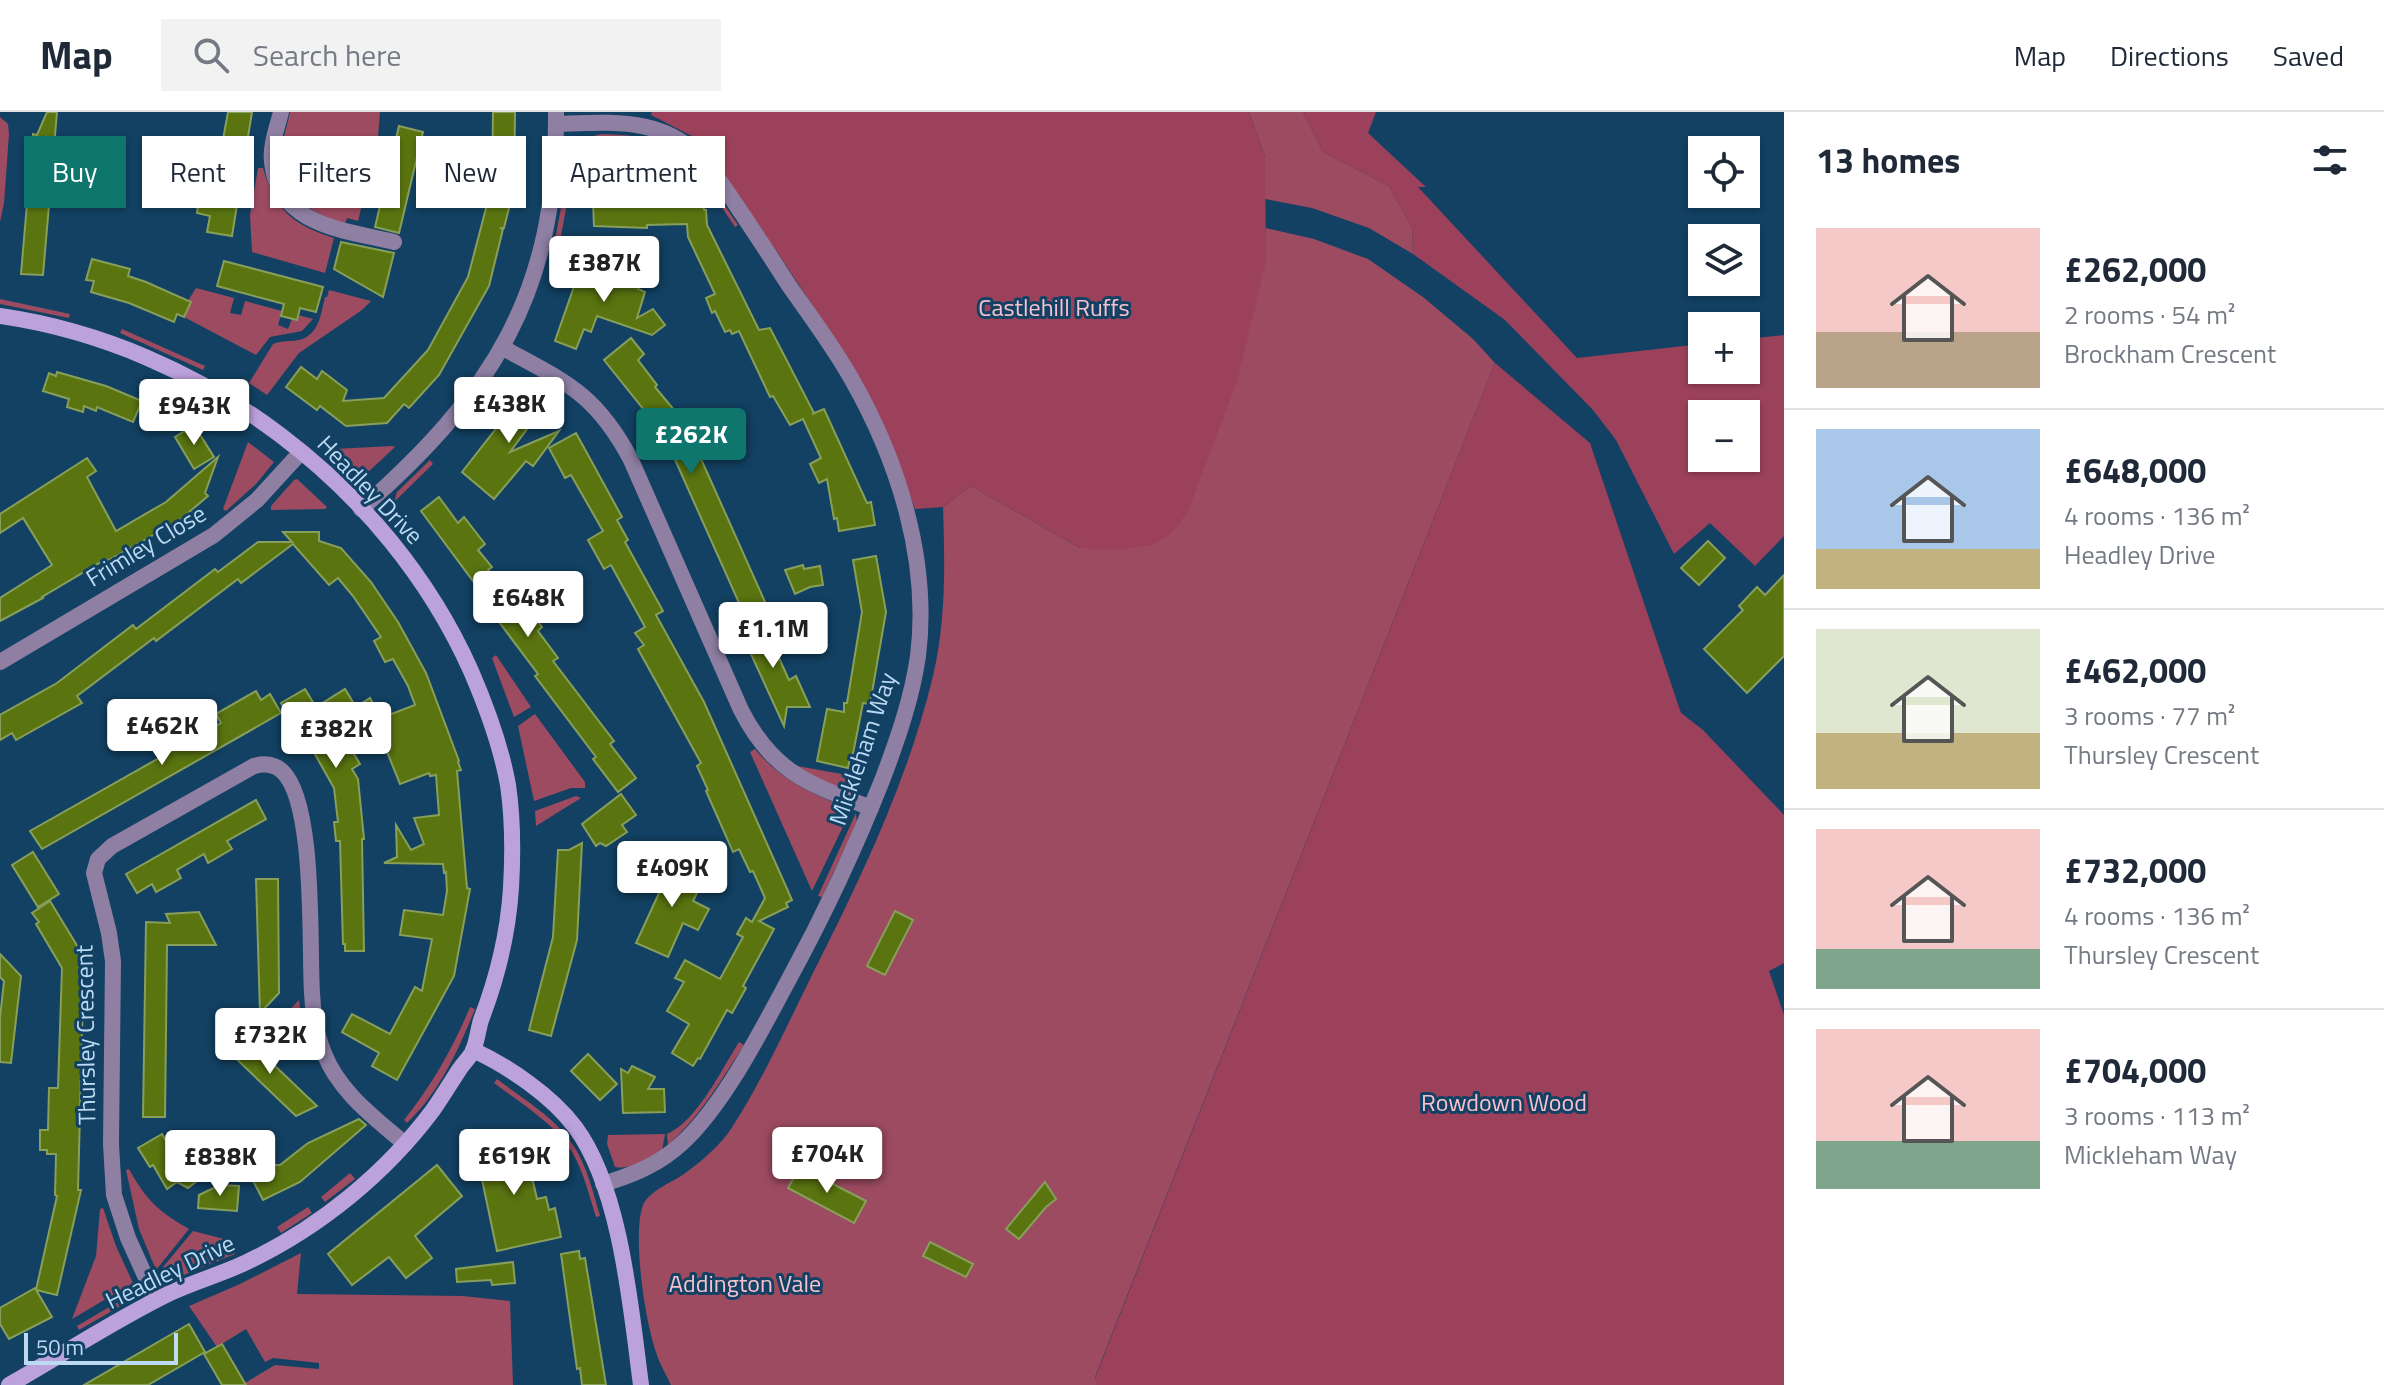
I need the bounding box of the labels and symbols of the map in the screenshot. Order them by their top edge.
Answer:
pin: £387K [548,236,660,304]
park label: Castlehill Ruffs [978,289,1130,325]
pin: £438K [453,377,565,445]
pin: £943K [138,379,250,447]
pin: £262K [635,408,747,476]
street label: Headley Drive [309,427,432,552]
street label: Frimley Close [79,495,212,595]
pin: £648K [472,571,584,639]
pin: £1.1M [717,602,829,670]
street label: Mickleham Way [819,667,905,830]
pin: £462K [106,699,218,767]
pin: £382K [280,702,392,770]
pin: £409K [616,841,728,909]
street label: Thursley Crescent [65,944,105,1125]
pin: £732K [214,1008,326,1076]
park label: Rowdown Wood [1421,1084,1587,1120]
pin: £704K [771,1127,883,1195]
pin: £619K [458,1129,570,1197]
pin: £838K [164,1130,276,1198]
street label: Headley Drive [99,1224,240,1318]
park label: Addington Vale [669,1265,821,1301]
scale bar [24,1329,178,1365]

